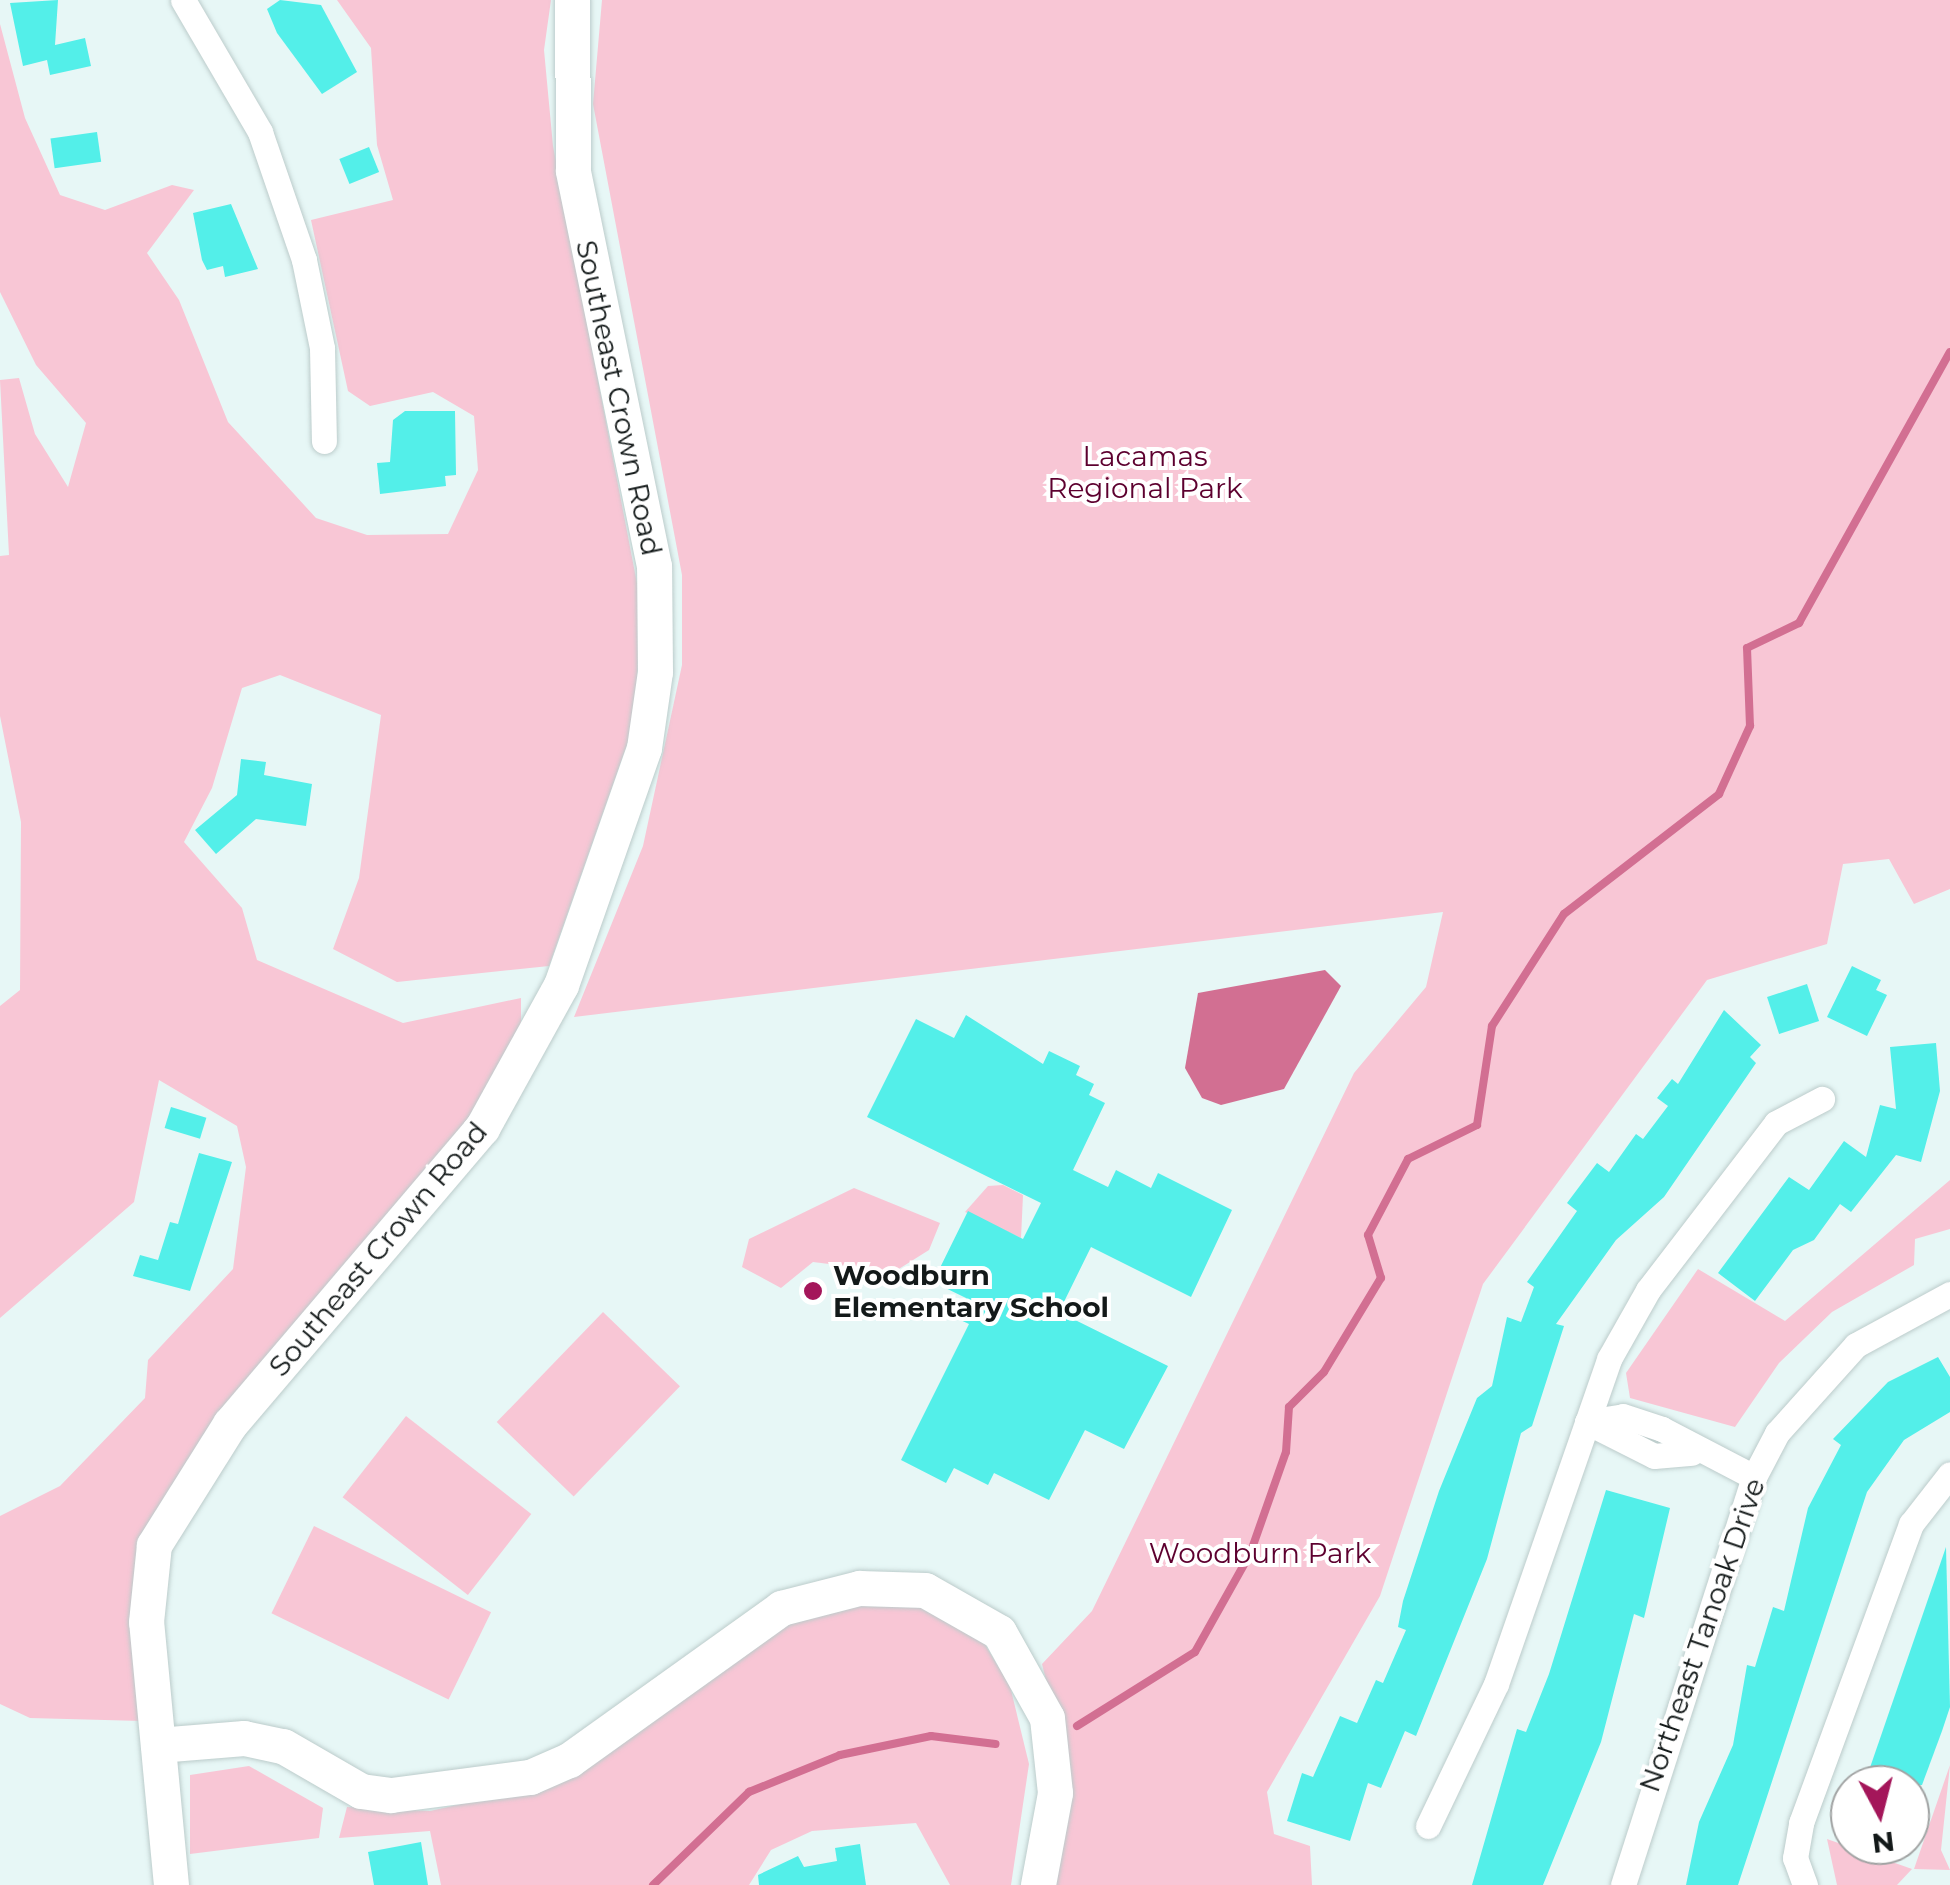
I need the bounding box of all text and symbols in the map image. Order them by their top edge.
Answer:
street label: Southeast Crown Road [569,237,669,559]
park label: Lacamas Regional Park [1047,439,1243,505]
street label: Southeast Crown Road [262,1115,494,1383]
place label: Woodburn Elementary School [833,1258,1109,1324]
marker: Woodburn Elementary School [802,1280,824,1302]
street label: Northeast Tanoak Drive [1632,1474,1772,1796]
park label: Woodburn Park [1149,1536,1371,1570]
north arrow [1830,1765,1930,1865]
text: N [1870,1825,1897,1861]

